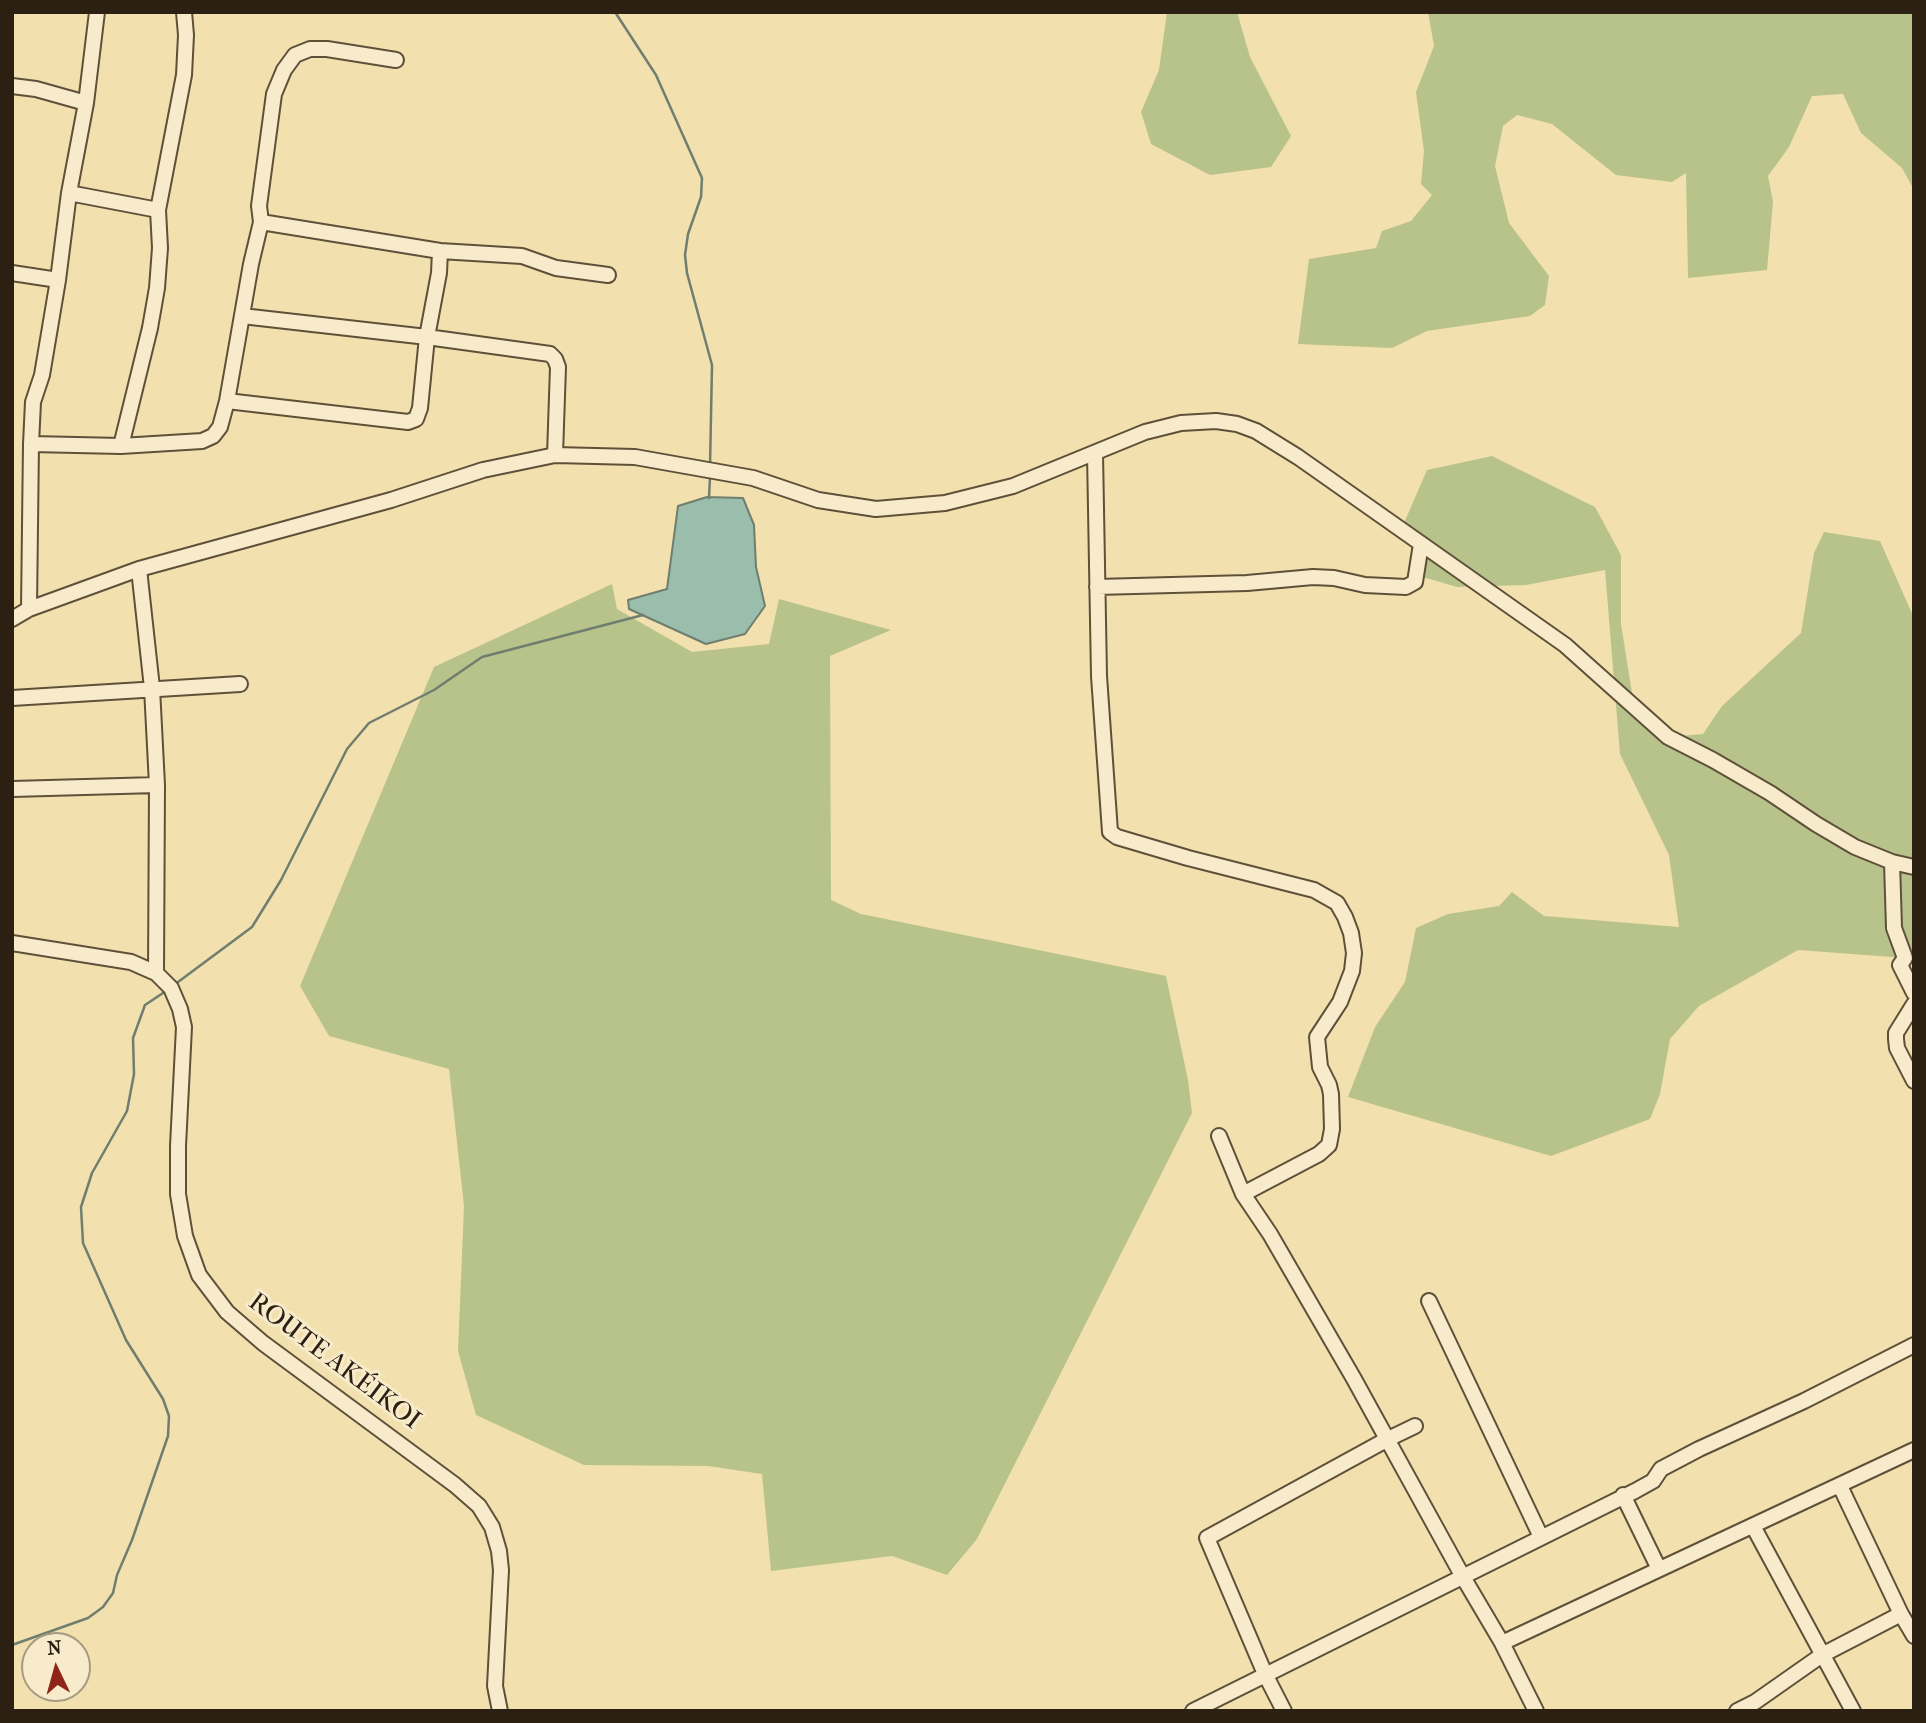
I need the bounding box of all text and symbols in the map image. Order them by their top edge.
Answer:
street label: ROUTE AKÉIKOI [242,1287,426,1437]
north arrow [21,1632,91,1702]
text: N [46,1636,62,1660]

